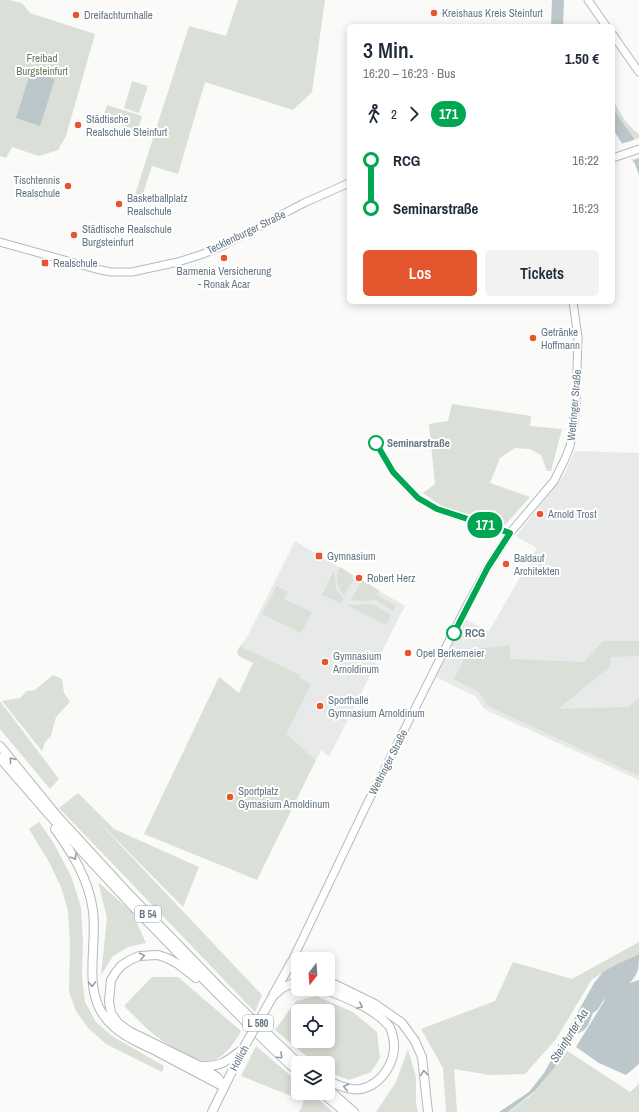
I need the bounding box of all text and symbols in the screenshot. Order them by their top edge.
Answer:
place label: Kreishaus Kreis Steinfurt [442,6,543,20]
place label: Dreifachturnhalle [84,8,153,22]
marker: Kreishaus Kreis Steinfurt [429,8,439,18]
marker: Dreifachturnhalle [71,10,81,20]
text: 3 Min. [363,35,414,65]
text: 1.50 € [565,48,599,69]
park label: Freibad Burgsteinfurt [16,51,68,78]
text: 16:20 – 16:23 · Bus [363,65,455,82]
icon: walk [363,103,385,125]
icon: forward [403,103,425,125]
text: 171 [439,105,458,123]
text: 2 [391,106,397,123]
place label: Städtische Realschule Steinfurt [86,112,168,139]
marker: Städtische Realschule Steinfurt [73,120,83,130]
text: RCG [393,150,420,171]
text: 16:22 [572,152,599,169]
place label: Tischtennis Realschule [14,173,60,200]
marker: Tischtennis Realschule [63,181,73,191]
place label: Basketballplatz Realschule [127,191,188,218]
text: Seminarstraße [393,198,478,219]
marker: Basketballplatz Realschule [114,199,124,209]
text: 16:23 [572,200,599,217]
street label: Tecklenburger Straße [204,207,288,257]
place label: Städtische Realschule Burgsteinfurt [82,222,172,249]
marker: Städtische Realschule Burgsteinfurt [69,230,79,240]
button: Los [363,250,477,296]
button: Tickets [485,250,599,296]
marker: Barmenia Versicherung - Ronak Acar [219,253,229,263]
place label: Realschule [53,256,98,270]
marker: Realschule [40,258,50,268]
place label: Barmenia Versicherung - Ronak Acar [177,264,271,291]
place label: Getränke Hoffmann [541,325,580,352]
marker: Getränke Hoffmann [528,333,538,343]
street label: Wettringer Straße [564,369,584,441]
marker: Seminarstraße [368,435,384,451]
place label: Seminarstraße [387,436,450,450]
place label: Arnold Trost [547,507,597,521]
marker: Arnold Trost [535,509,545,519]
line badge: 171 [462,512,508,538]
text: 171 [475,516,495,534]
place label: Gymnasium [327,549,376,563]
marker: Gymnasium [314,551,324,561]
place label: Baldauf Architekten [513,551,560,578]
marker: Baldauf Architekten [501,559,511,569]
place label: Robert Herz [367,571,416,585]
marker: Robert Herz [354,573,364,583]
marker: RCG [446,625,462,641]
place label: RCG [465,626,485,640]
place label: Opel Berkemeier [416,646,484,660]
marker: Opel Berkemeier [403,648,413,658]
place label: Gymnasium Arnoldinum [332,649,382,676]
marker: Gymnasium Arnoldinum [320,657,330,667]
place label: Sporthalle Gymnasium Arnoldinum [328,693,425,720]
marker: Sporthalle Gymnasium Arnoldinum [315,701,325,711]
street label: Wettringer Straße [366,727,410,797]
one-way arrow [9,758,16,765]
place label: Sportplatz Gymasium Arnoldinum [238,784,330,811]
marker: Sportplatz Gymasium Arnoldinum [225,792,235,802]
one-way arrow [70,853,77,860]
road number: B 54 [135,906,161,922]
north arrow [291,952,335,996]
map controls [291,952,335,1100]
one-way arrow [139,953,145,961]
one-way arrow [88,981,97,987]
one-way arrow [356,1001,364,1009]
button: locate [291,1004,335,1048]
water label: Steinfurter Aa [546,1006,592,1066]
road number: L 580 [243,1015,273,1031]
street label: Hollich [226,1043,252,1073]
one-way arrow [275,1051,283,1059]
button: layers [291,1056,335,1100]
one-way arrow [420,1070,429,1076]
one-way arrow [343,1083,349,1091]

